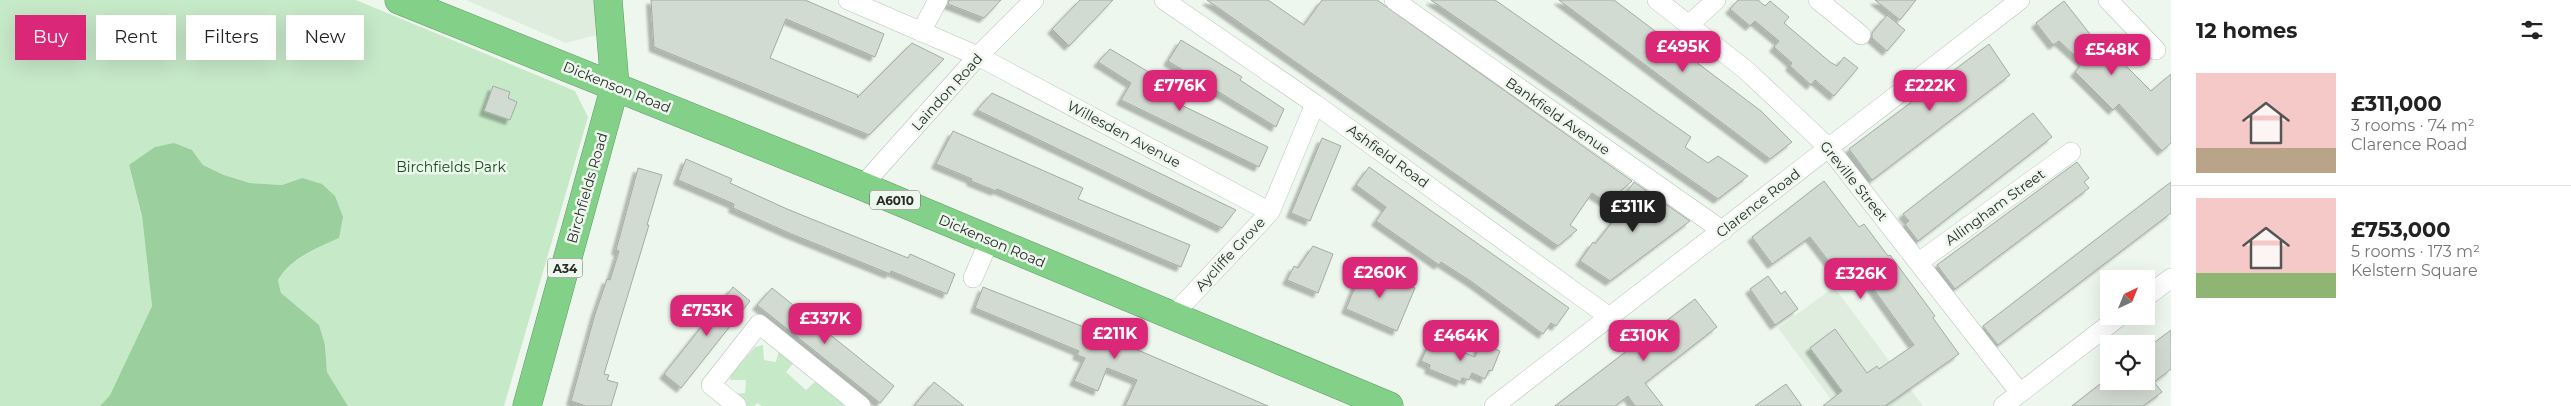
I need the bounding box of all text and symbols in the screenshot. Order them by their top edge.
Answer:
chip: Buy [15,15,86,60]
chip: Rent [96,15,176,60]
chip: Filters [186,15,276,60]
chip: New [286,15,364,60]
icon: filters [2518,16,2546,44]
text: 12 homes [2196,18,2297,43]
pin: £495K [1648,30,1718,73]
pin: £548K [2077,34,2147,76]
text: £495K [1657,37,1709,56]
text: £548K [2085,40,2139,59]
street label: Laindon Road [908,50,986,134]
street label: Dickenson Road [561,57,673,117]
pin: £776K [1145,70,1215,112]
pin: £222K [1895,70,1965,112]
street label: Bankfield Avenue [1502,73,1614,159]
text: £776K [1154,76,1206,95]
text: £222K [1905,76,1955,95]
text: £311,000 [2351,91,2442,116]
icon: home [2236,93,2296,153]
street label: Willesden Avenue [1064,97,1184,171]
text: 3 rooms · 74 m² [2351,116,2475,135]
street label: Ashfield Road [1344,120,1432,192]
street label: Birchfields Road [563,131,611,245]
text: Clarence Road [2351,135,2467,154]
street label: Greville Street [1816,137,1892,225]
park label: Birchfields Park [396,158,506,176]
street label: Clarence Road [1712,165,1804,241]
street label: Allingham Street [1942,165,2049,249]
road number: A6010 [870,190,920,210]
pin: £311K [1598,190,1668,233]
text: £311K [1611,197,1655,216]
street label: Dickenson Road [936,210,1048,272]
street label: Aycliffe Grove [1191,213,1269,295]
text: £753,000 [2351,217,2451,242]
icon: home [2236,218,2296,278]
text: 5 rooms · 173 m² [2351,242,2480,261]
pin: £260K [1345,256,1415,299]
road number: A34 [548,258,582,278]
pin: £326K [1826,258,1896,300]
text: Kelstern Square [2351,261,2478,280]
text: £260K [1354,263,1406,282]
text: £326K [1835,264,1887,283]
north arrow [2100,270,2155,325]
map controls [2100,270,2155,390]
pin: £753K [672,294,742,337]
text: £753K [681,301,733,320]
pin: £337K [790,302,860,345]
text: £337K [799,309,851,328]
pin: £211K [1080,318,1150,360]
pin: £464K [1426,320,1496,362]
pin: £310K [1609,320,1679,362]
text: £211K [1093,324,1137,343]
text: £464K [1434,326,1488,345]
text: £310K [1620,326,1668,345]
button: locate [2100,335,2155,390]

